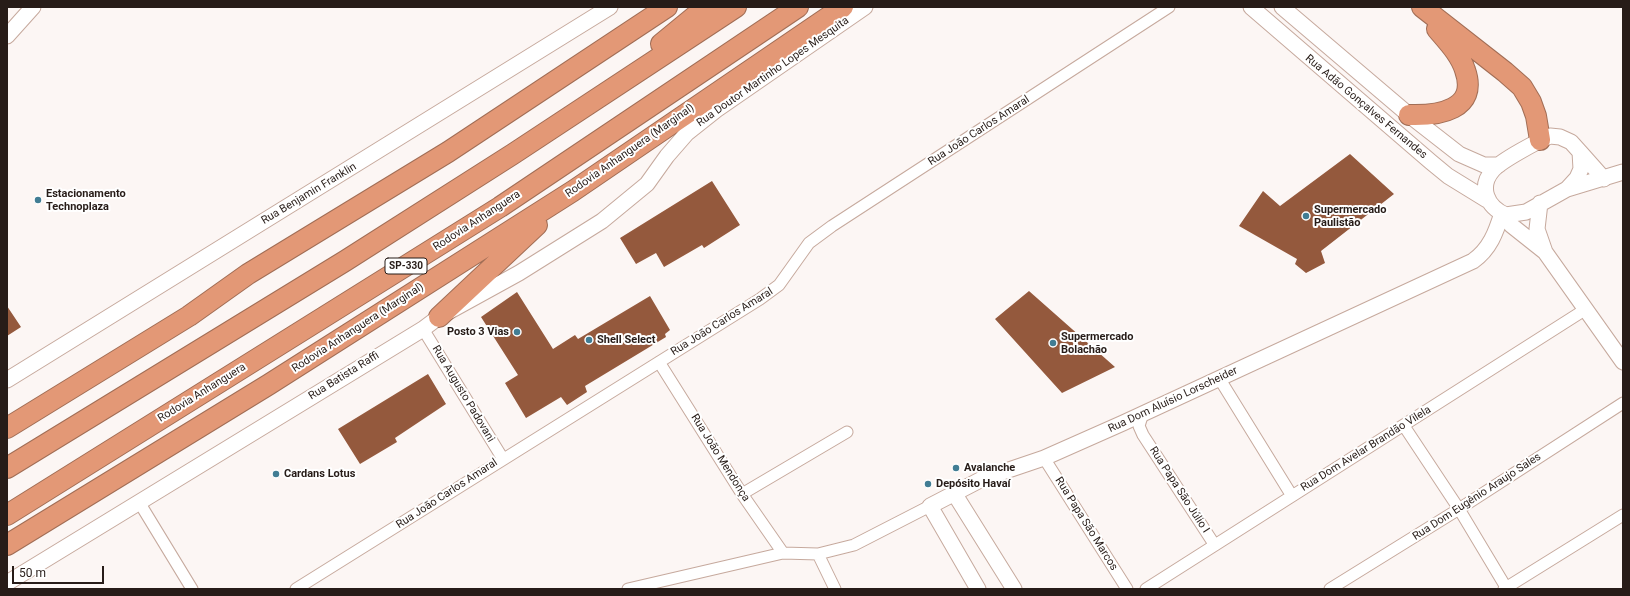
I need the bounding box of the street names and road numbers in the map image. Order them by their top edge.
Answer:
street label: Rua Doutor Martinho Lopes Mesquita [694,14,852,130]
street label: Rua Adão Gonçalves Fernandes [1302,52,1430,162]
street label: Rua João Carlos Amaral [926,93,1032,169]
street label: Rodovia Anhanguera (Marginal) [563,101,697,201]
street label: Rua Benjamin Franklin [259,160,359,228]
street label: Rodovia Anhanguera [431,188,523,254]
road number: SP-330 [385,258,427,274]
street label: Rodovia Anhanguera (Marginal) [290,280,426,376]
street label: Rua João Carlos Amaral [668,285,776,359]
street label: Rua Augusto Padovani [429,343,497,445]
street label: Rua Batista Raffi [306,349,382,403]
street label: Rodovia Anhanguera [156,361,248,425]
street label: Rua Dom Aluísio Lorscheider [1106,364,1240,436]
street label: Rua Dom Avelar Brandão Vilela [1298,403,1434,495]
street label: Rua João Mendonça [688,412,752,504]
street label: Rua Papa São Júlio I [1146,444,1212,536]
street label: Rua Dom Eugênio Araujo Sales [1410,450,1544,544]
street label: Rua João Carlos Amaral [394,456,500,532]
street label: Rua Papa São Marcos [1052,475,1120,573]

